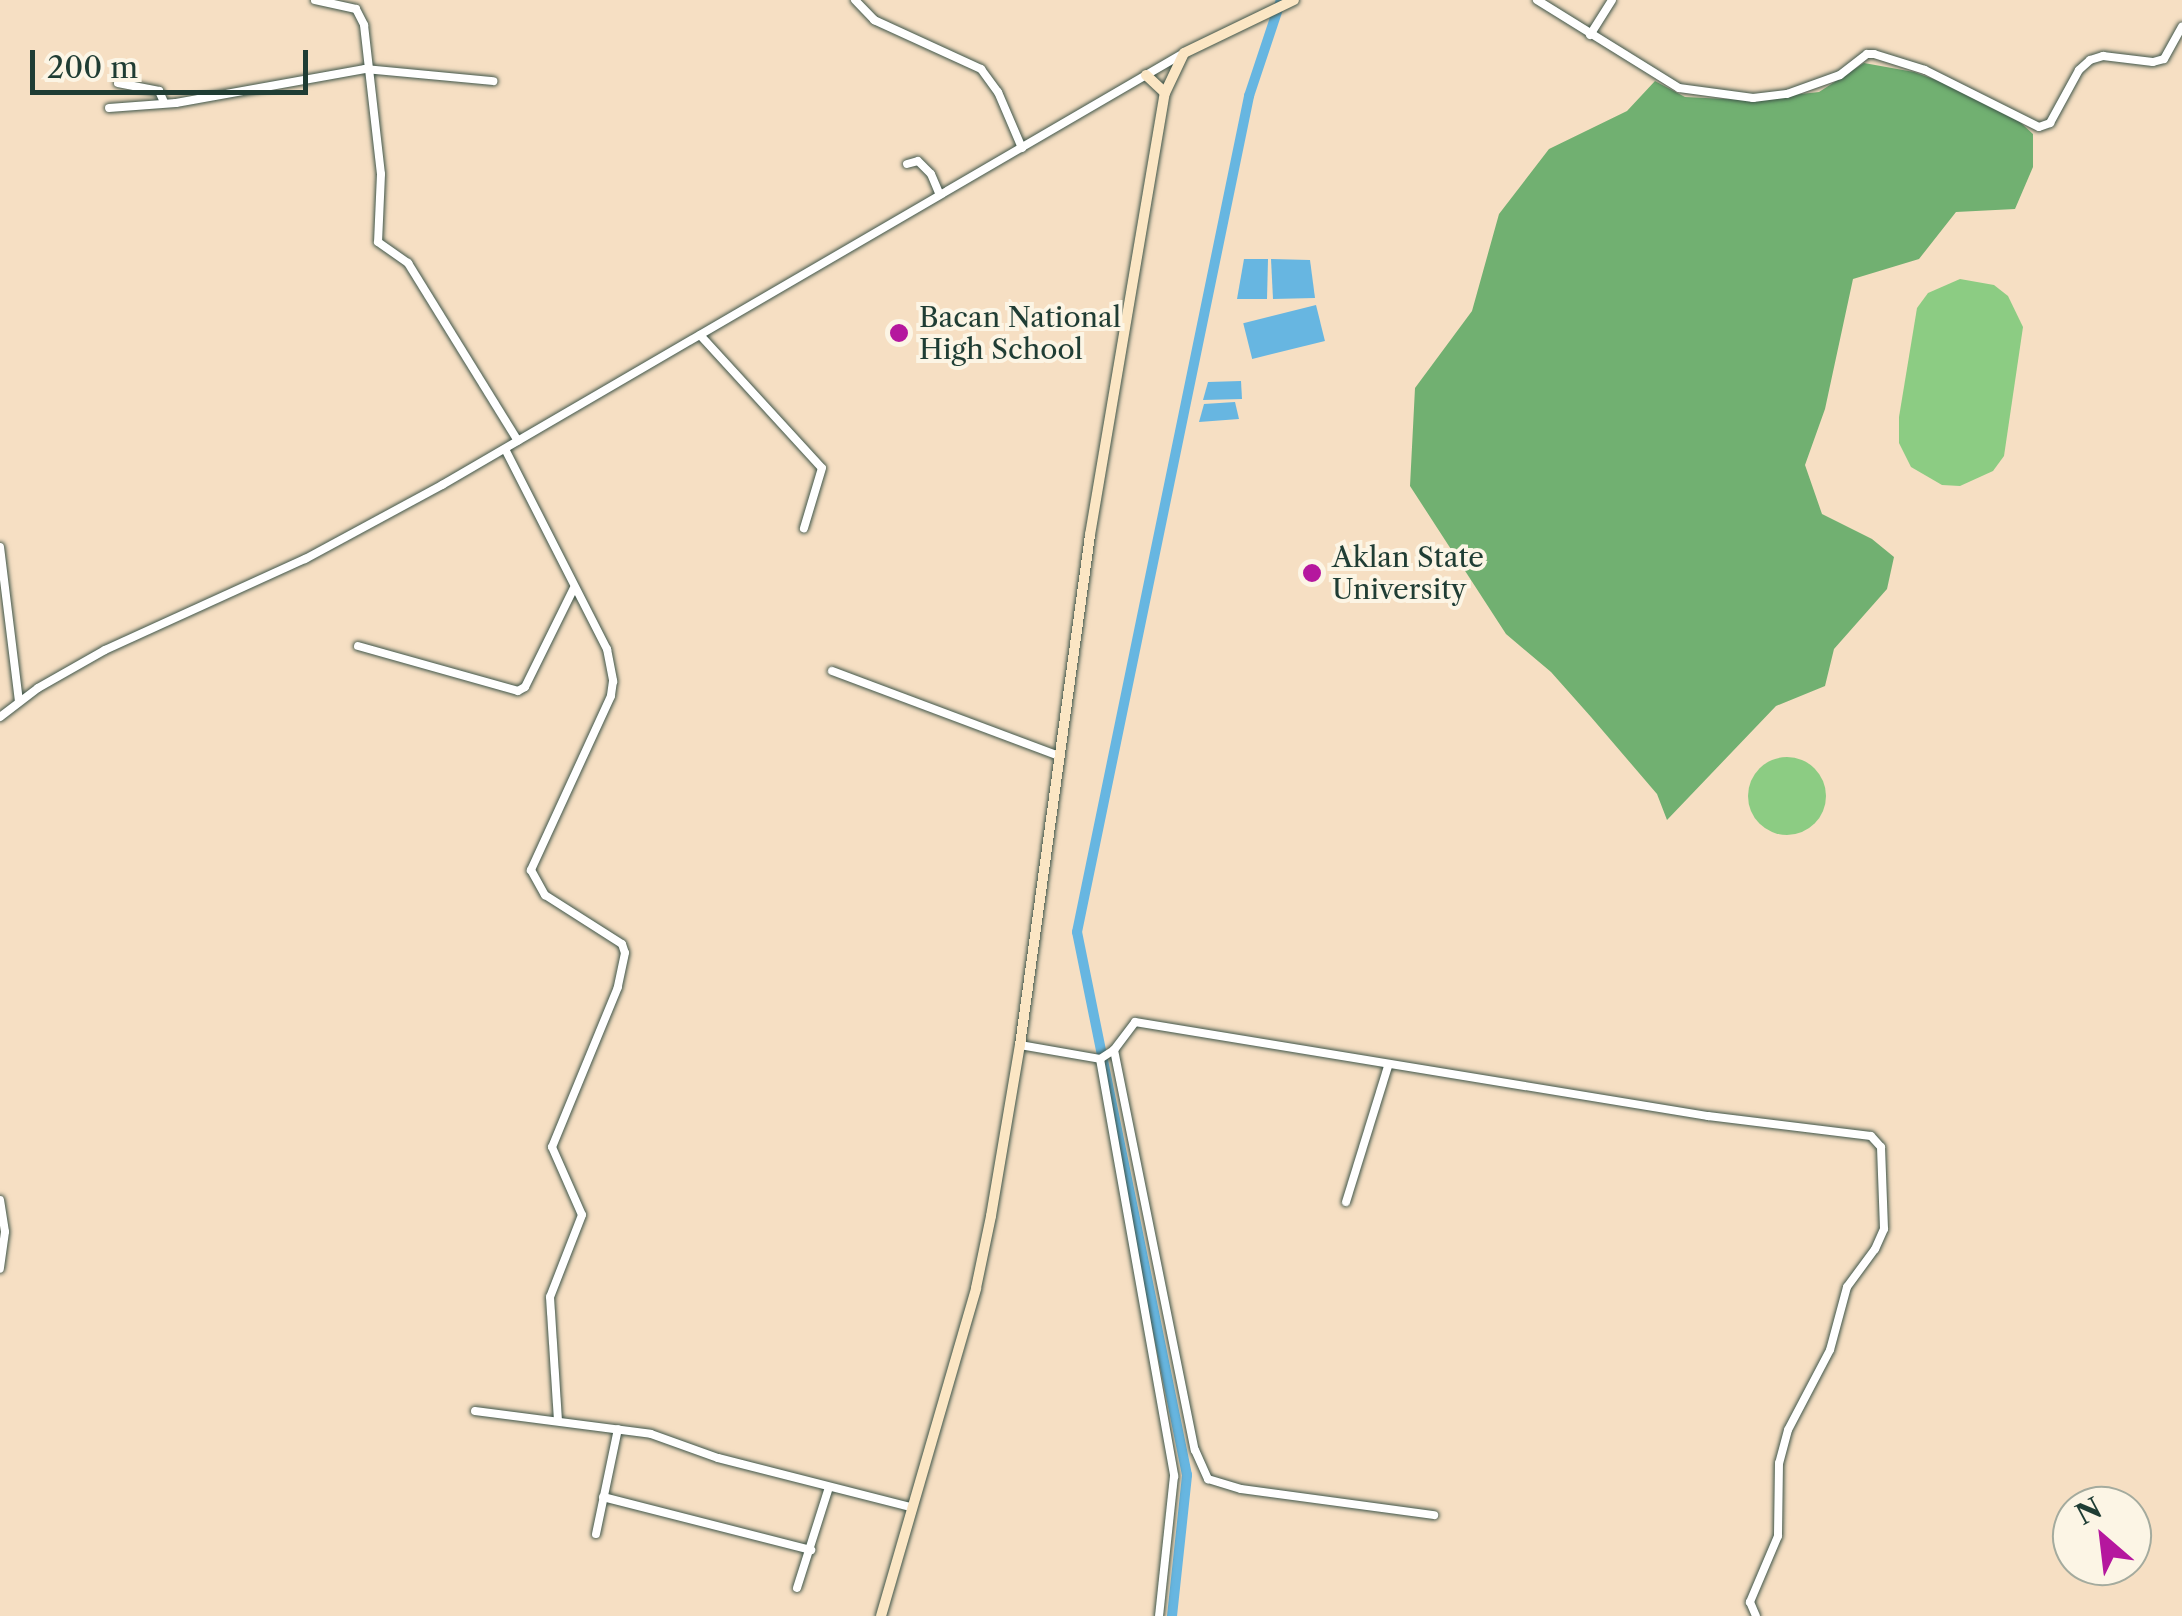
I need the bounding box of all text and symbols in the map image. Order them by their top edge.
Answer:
scale bar [35,30,312,92]
text: 200 m [47,49,138,86]
place label: Bacan National High School [919,300,1121,366]
marker: Bacan National High School [888,322,910,344]
place label: Aklan State University [1332,540,1484,606]
marker: Aklan State University [1301,562,1323,584]
north arrow [2052,1486,2152,1586]
text: N [2070,1491,2108,1532]

